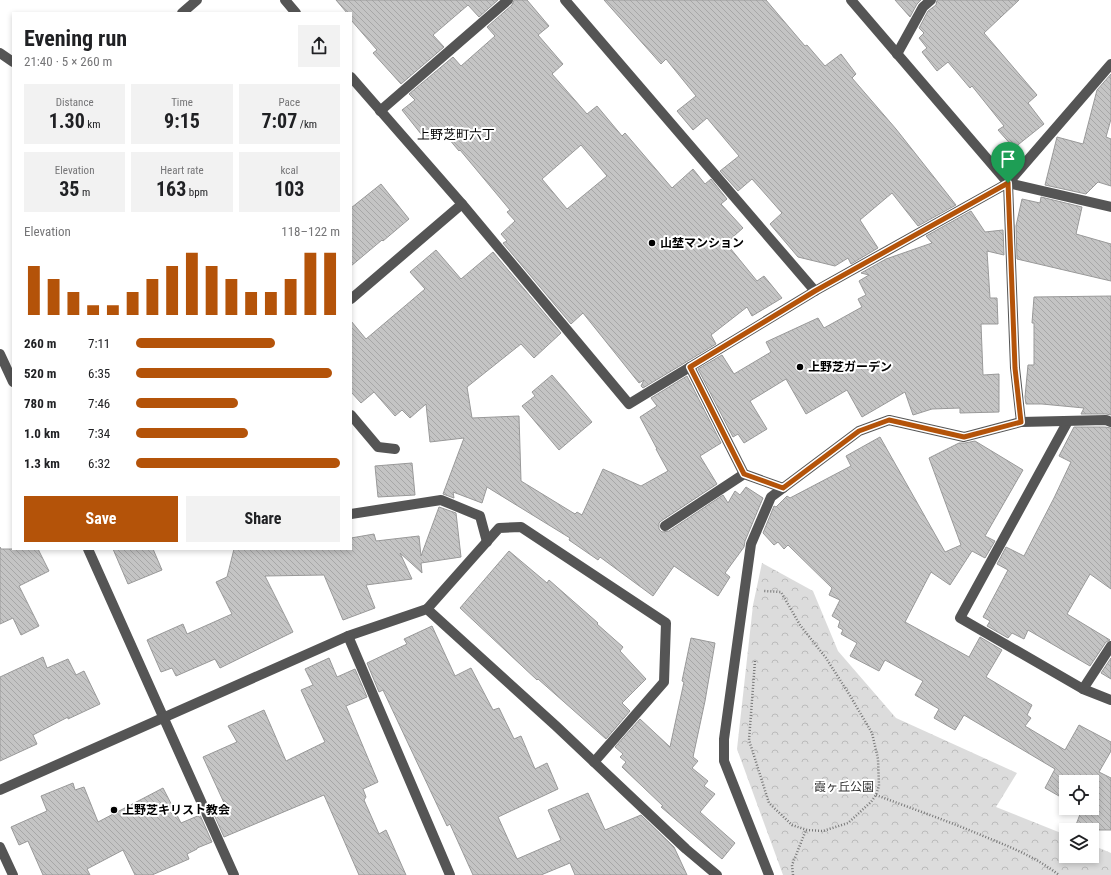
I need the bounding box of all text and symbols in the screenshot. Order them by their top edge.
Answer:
button: share [298,25,340,67]
text: Evening run [24,26,127,51]
text: 21:40 · 5 × 260 m [24,54,112,69]
text: Distance [56,96,94,109]
text: Time [171,96,193,109]
text: Pace [279,96,300,109]
text: 1.30 [49,109,85,133]
text: 9:15 [164,109,200,133]
text: 7:07 [262,109,297,133]
text: km [85,118,101,131]
text: /km [297,118,317,131]
district label: 上野芝町六丁 [417,127,495,142]
pin [991,142,1025,183]
icon: arrive [997,148,1019,170]
text: Elevation [55,164,94,177]
text: Heart rate [160,164,204,177]
text: kcal [280,164,298,177]
text: 35 [59,177,79,201]
text: 163 [156,177,186,201]
text: 103 [274,177,304,201]
text: m [79,186,90,199]
text: bpm [186,186,208,199]
text: Elevation [24,224,71,239]
text: 118–122 m [281,224,340,239]
place label: 山埜マンション [660,236,744,250]
marker: 山埜マンション [647,238,657,248]
text: 260 m [24,336,56,351]
text: 7:11 [88,336,110,351]
place label: 上野芝ガーデン [808,360,892,374]
marker: 上野芝ガーデン [795,362,805,372]
text: 520 m [24,366,56,381]
text: 6:35 [88,366,110,381]
text: 780 m [24,396,56,411]
text: 7:46 [88,396,110,411]
text: 1.0 km [24,426,60,441]
text: 7:34 [88,426,110,441]
text: 1.3 km [24,456,60,471]
text: 6:32 [88,456,110,471]
button: Save [24,496,178,542]
button: Share [186,496,340,542]
map controls [1059,775,1099,863]
button: locate [1059,775,1099,815]
park label: 霞ヶ丘公園 [814,780,874,794]
place label: 上野芝キリスト教会 [122,803,230,817]
marker: 上野芝キリスト教会 [109,805,119,815]
button: layers [1059,823,1099,863]

